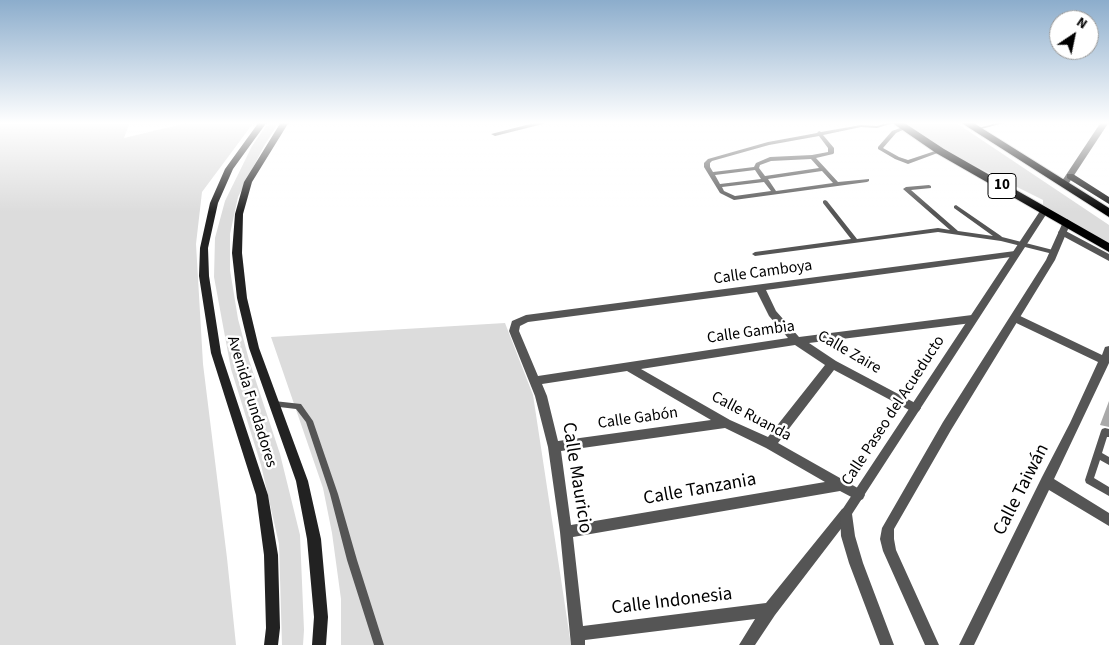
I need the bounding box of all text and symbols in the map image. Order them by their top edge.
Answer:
north arrow [1049,10,1099,60]
text: N [1072,12,1091,34]
road number: 10 [988,174,1016,198]
street label: Calle Camboya [712,257,814,289]
street label: Calle Gambia [706,317,796,349]
street label: Calle Zaire [814,327,884,379]
street label: Calle Paseo del Acueducto [838,332,950,490]
street label: Avenida Fundadores [222,334,280,470]
street label: Calle Ruanda [708,388,794,446]
street label: Calle Gabón [597,404,679,434]
street label: Calle Mauricio [556,421,596,535]
street label: Calle Taiwán [989,440,1055,540]
street label: Calle Tanzania [642,469,758,511]
street label: Calle Indonesia [610,583,734,621]

